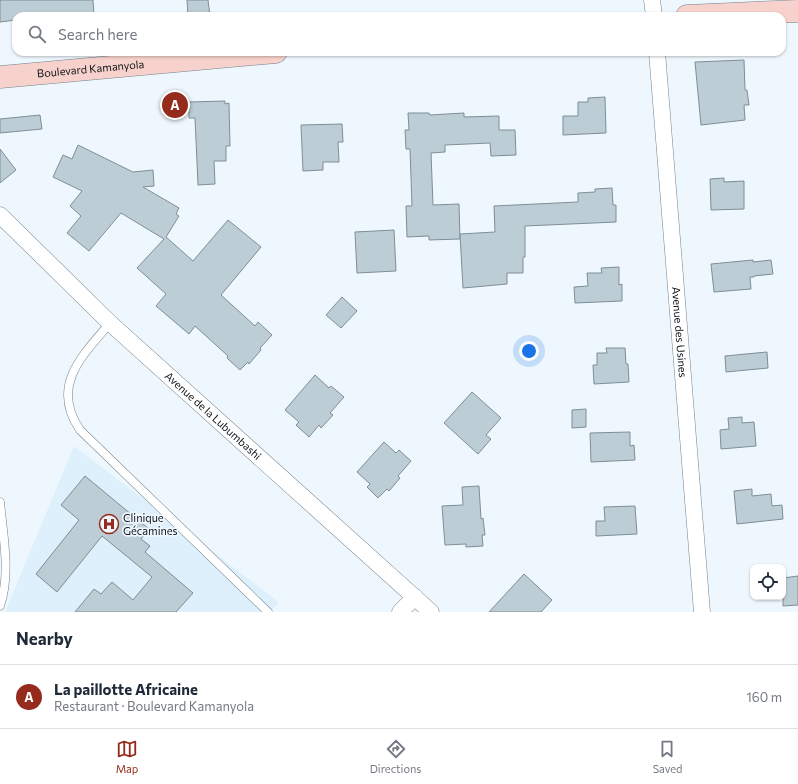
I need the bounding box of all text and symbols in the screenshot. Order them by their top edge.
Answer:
search box [12,12,786,56]
icon: search [26,23,48,45]
text: Search here [58,25,137,43]
street label: Boulevard Kamanyola [36,57,145,80]
pin: A [162,90,188,120]
street label: Avenue des Usines [670,286,690,378]
your location [519,341,539,361]
street label: Avenue de la Lubumbashi [163,369,264,462]
place label: Clinique Gécamines [123,511,178,537]
hospital icon: Clinique Gécamines [98,513,120,535]
map controls [750,564,786,600]
button: locate [750,564,786,600]
text: Nearby [16,628,73,649]
text: La paillotte Africaine [54,680,198,698]
text: A [24,689,34,705]
text: 160 m [746,689,782,705]
text: Restaurant · Boulevard Kamanyola [54,698,254,714]
tab: Map [116,738,138,775]
tab: Directions [370,738,421,775]
tab: Saved [653,738,682,775]

